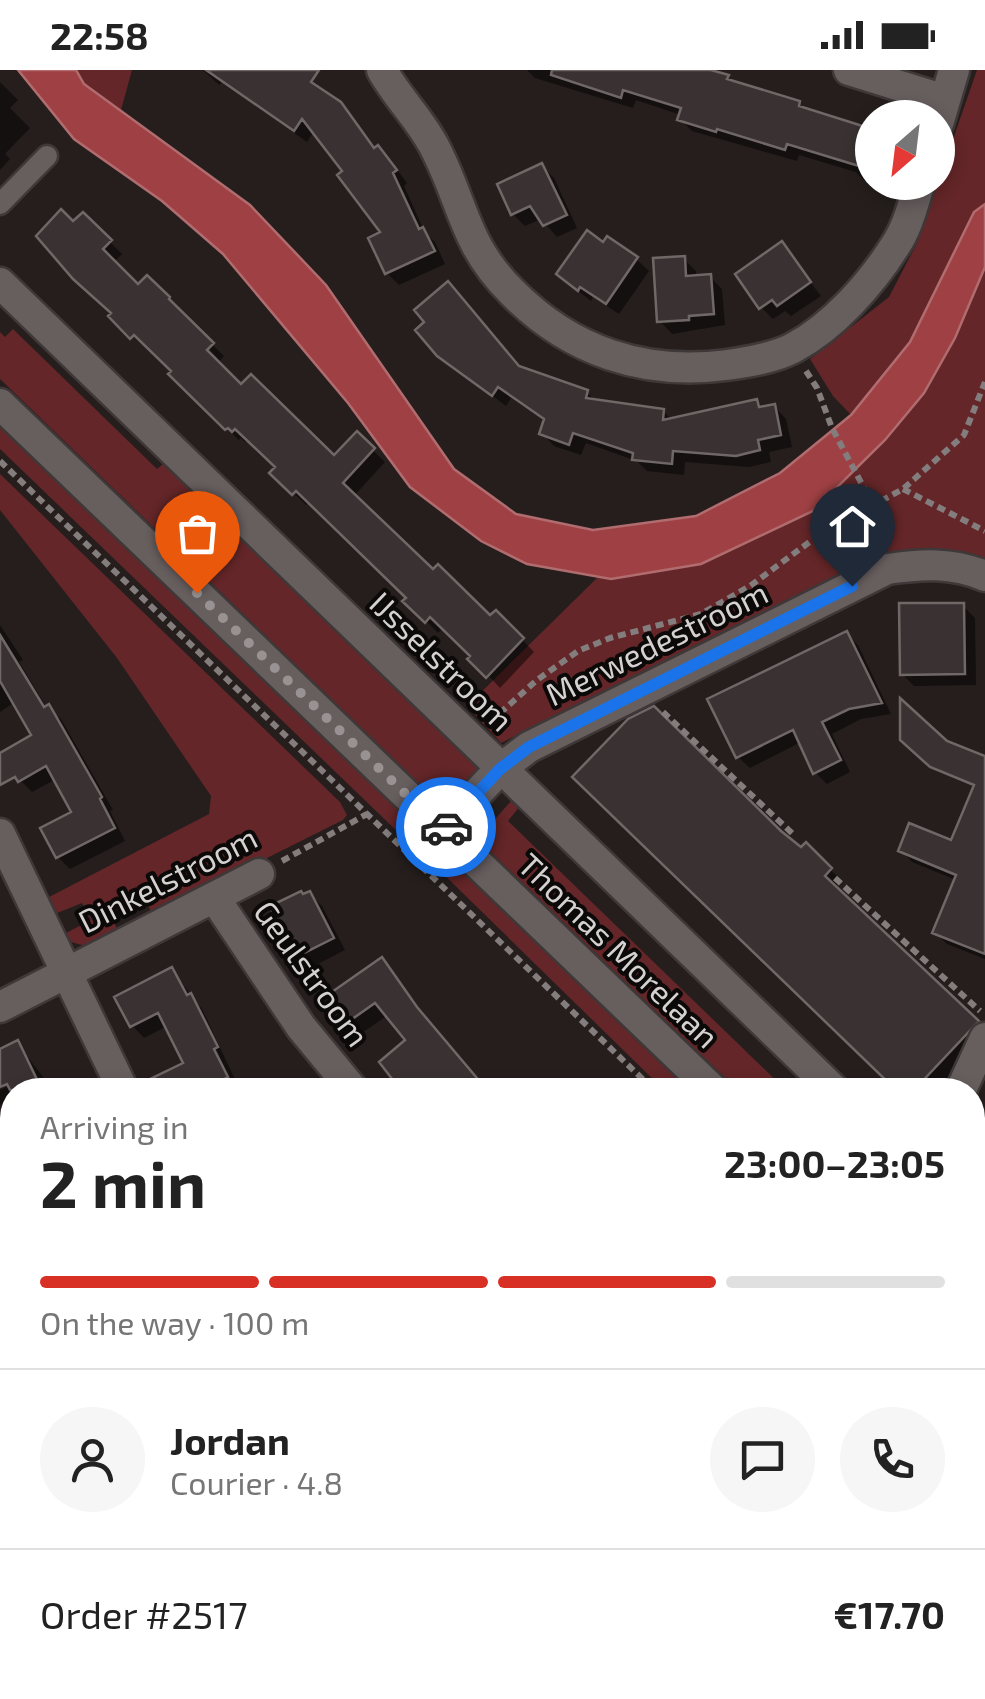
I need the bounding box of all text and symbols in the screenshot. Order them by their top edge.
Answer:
text: 22:58 [50,12,149,58]
north arrow [855,100,955,200]
map controls [855,100,955,200]
pin [810,484,895,587]
pin [155,491,240,594]
icon: home [825,499,880,554]
icon: bag [170,506,225,561]
street label: Merwedestroom [539,572,773,712]
street label: IJsselstroom [363,583,522,738]
courier [396,777,496,877]
icon: car [419,800,474,855]
street label: Dinkelstroom [71,817,263,940]
street label: Thomas Morelaan [511,844,727,1055]
street label: Geulstroom [247,893,378,1053]
text: Arriving in [40,1107,189,1145]
text: 23:00–23:05 [724,1140,945,1186]
text: 2 min [40,1143,206,1221]
text: On the way · 100 m [40,1303,309,1341]
button: person [40,1407,145,1512]
button: chat [710,1407,815,1512]
button: phone [840,1407,945,1512]
text: Jordan [170,1417,290,1463]
text: Courier · 4.8 [170,1463,343,1501]
text: Order #2517 [40,1591,248,1637]
text: €17.70 [834,1591,945,1637]

